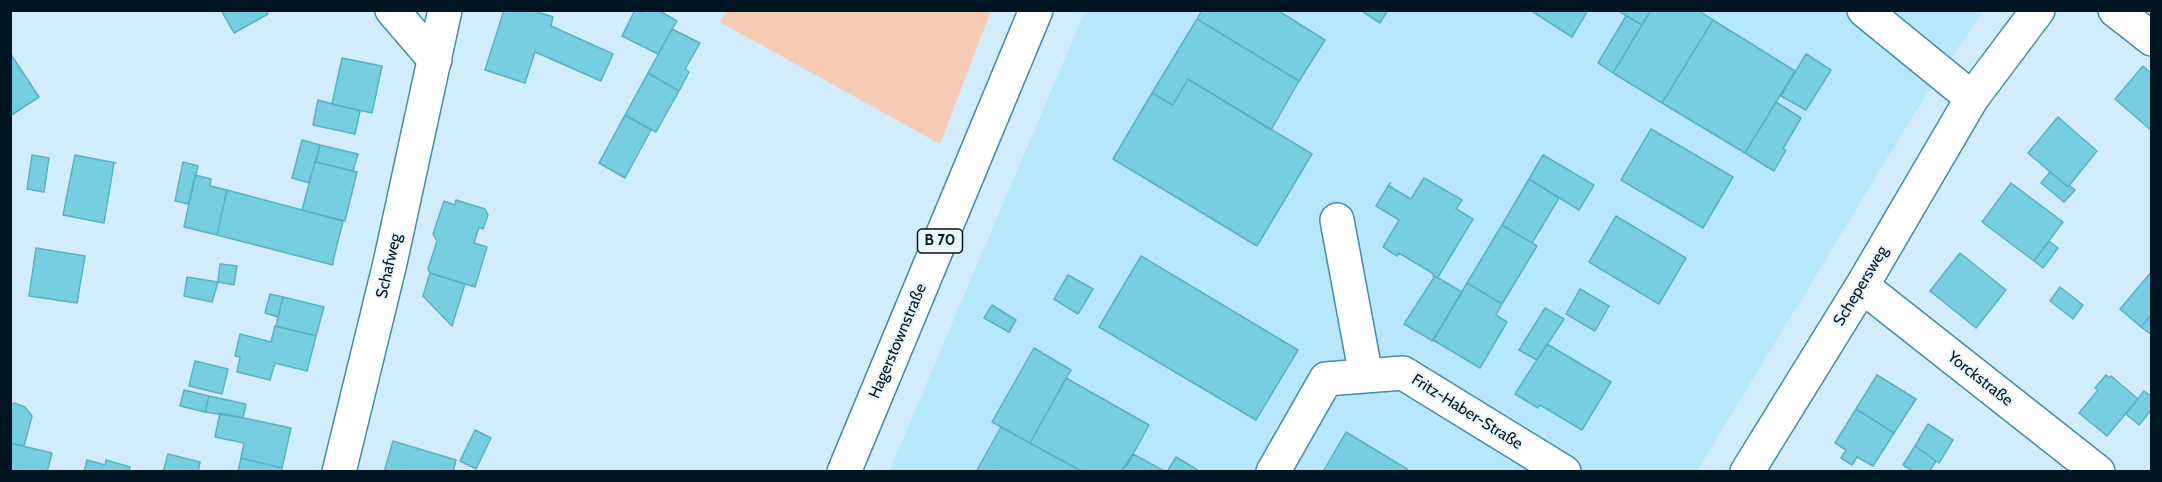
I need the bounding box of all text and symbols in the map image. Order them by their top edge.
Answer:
road number: B 70 [918,229,962,253]
street label: Schafweg [372,232,406,300]
street label: Schepersweg [1830,243,1892,329]
street label: Hagerstownstraße [865,281,931,401]
street label: Yorckstraße [1943,347,2017,411]
street label: Fritz-Haber-Straße [1408,370,1526,454]

